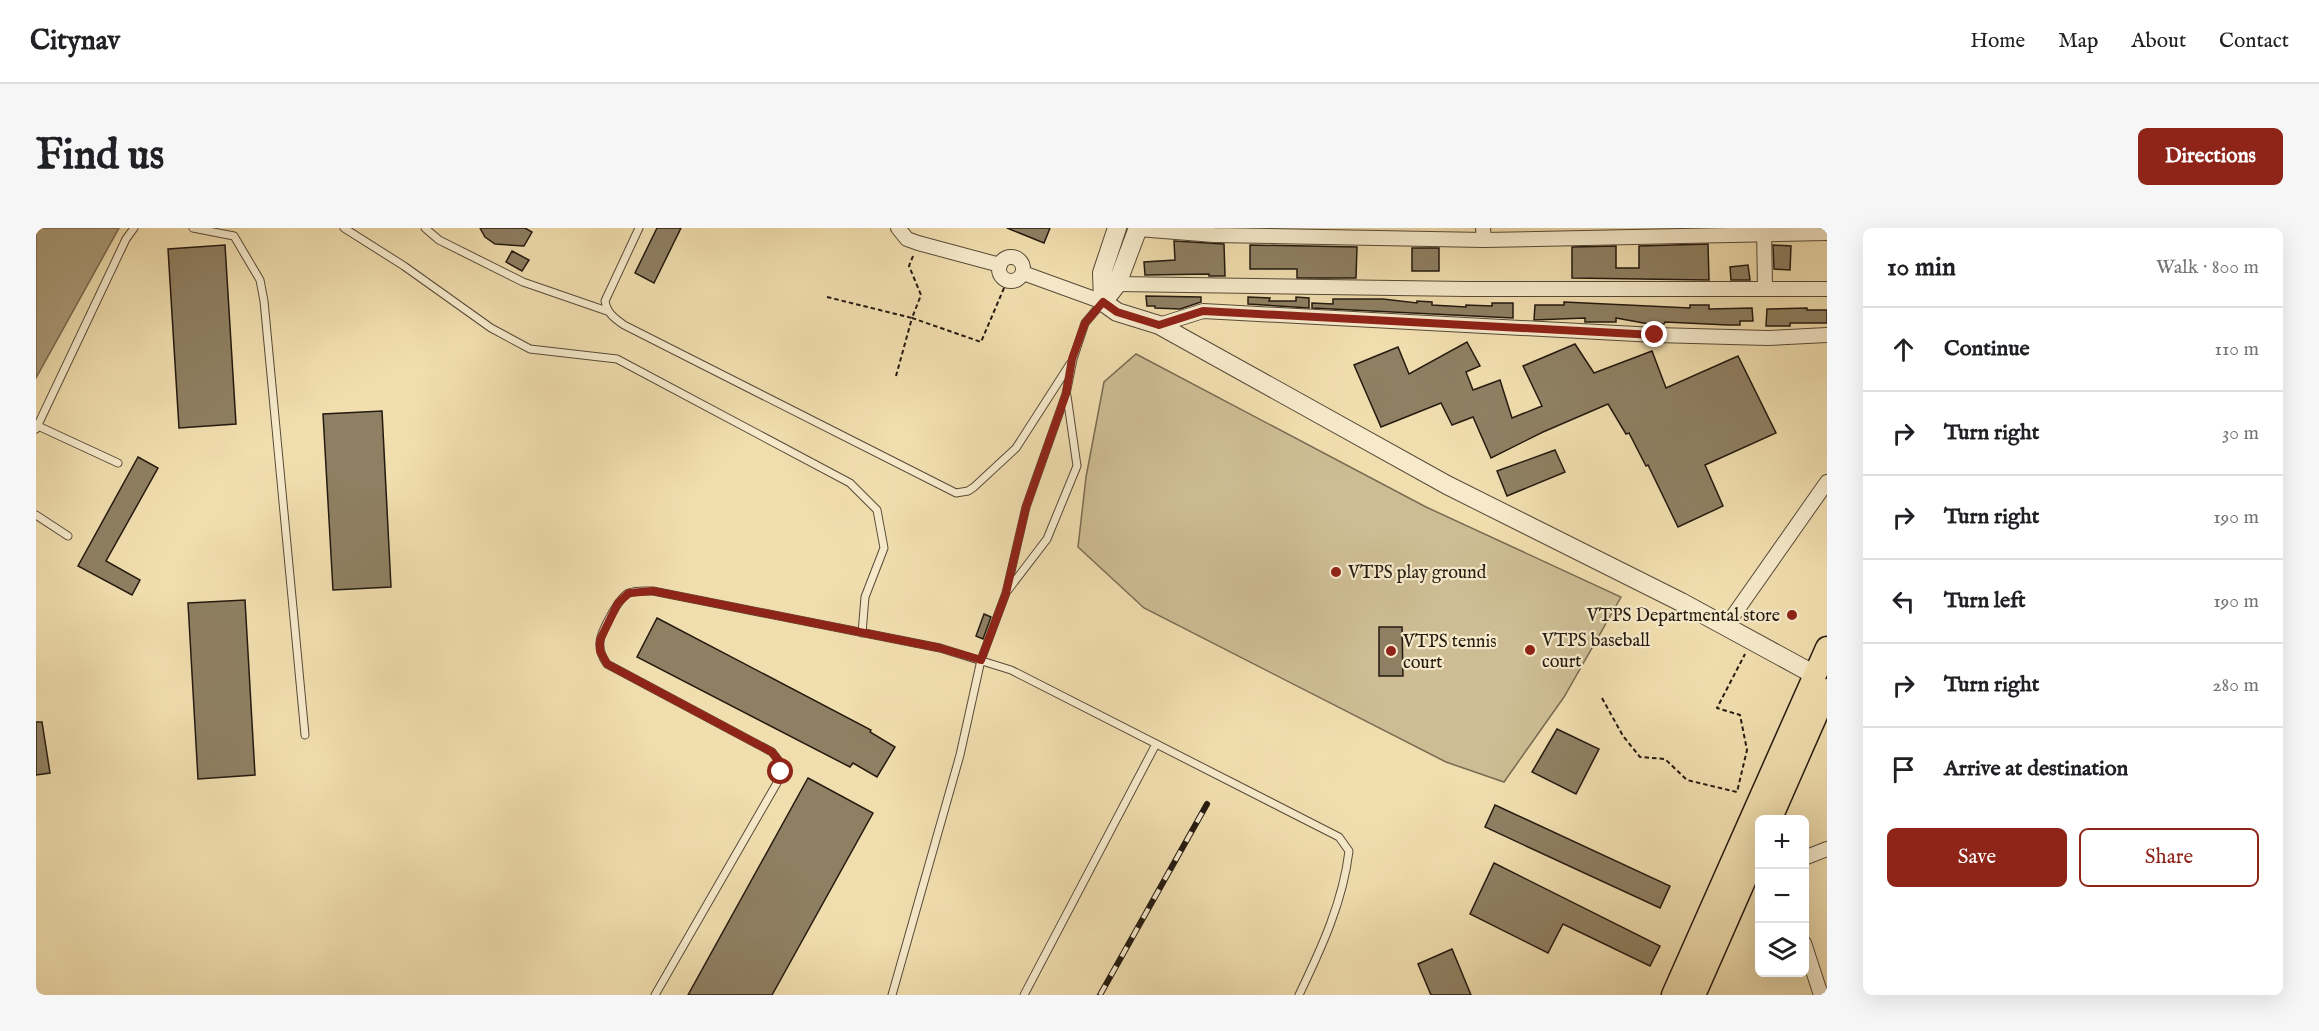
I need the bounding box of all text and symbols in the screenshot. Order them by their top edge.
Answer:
text: Citynav [30,24,120,59]
text: Home [1970,28,2025,55]
text: Map [2058,28,2098,55]
text: About [2131,28,2186,55]
text: Contact [2219,28,2289,55]
button: Directions [2138,128,2283,185]
text: Find us [36,130,164,183]
text: 10 min [1887,251,1956,284]
text: Walk · 800 m [2156,255,2259,280]
route end [1641,321,1667,347]
icon: ahead [1887,333,1920,366]
text: Continue [1944,335,2030,363]
text: 110 m [2215,337,2259,362]
icon: right [1887,417,1920,450]
text: Turn right [1944,419,2039,447]
text: 30 m [2222,421,2259,446]
icon: right [1887,501,1920,534]
text: Turn right [1944,503,2039,531]
text: 190 m [2213,505,2259,530]
place label: VTPS play ground [1347,562,1487,585]
marker: VTPS play ground [1329,565,1343,579]
icon: left [1887,585,1920,618]
text: Turn left [1944,587,2026,615]
text: 190 m [2213,589,2259,614]
place label: VTPS Departmental store [1586,605,1780,628]
marker: VTPS Departmental store [1785,608,1799,622]
place label: VTPS baseball court [1541,630,1650,674]
place label: VTPS tennis court [1402,631,1497,675]
marker: VTPS baseball court [1523,643,1537,657]
marker: VTPS tennis court [1384,644,1398,658]
icon: right [1887,669,1920,702]
text: Turn right [1944,671,2039,699]
text: 280 m [2212,673,2259,698]
icon: arrive [1887,753,1920,786]
text: Arrive at destination [1944,755,2128,783]
route start [767,758,793,784]
map controls [1755,815,1809,977]
button: + [1755,815,1809,869]
button: Save [1887,828,2067,887]
button: Share [2079,828,2259,887]
button: − [1755,869,1809,923]
button: layers [1755,923,1809,977]

